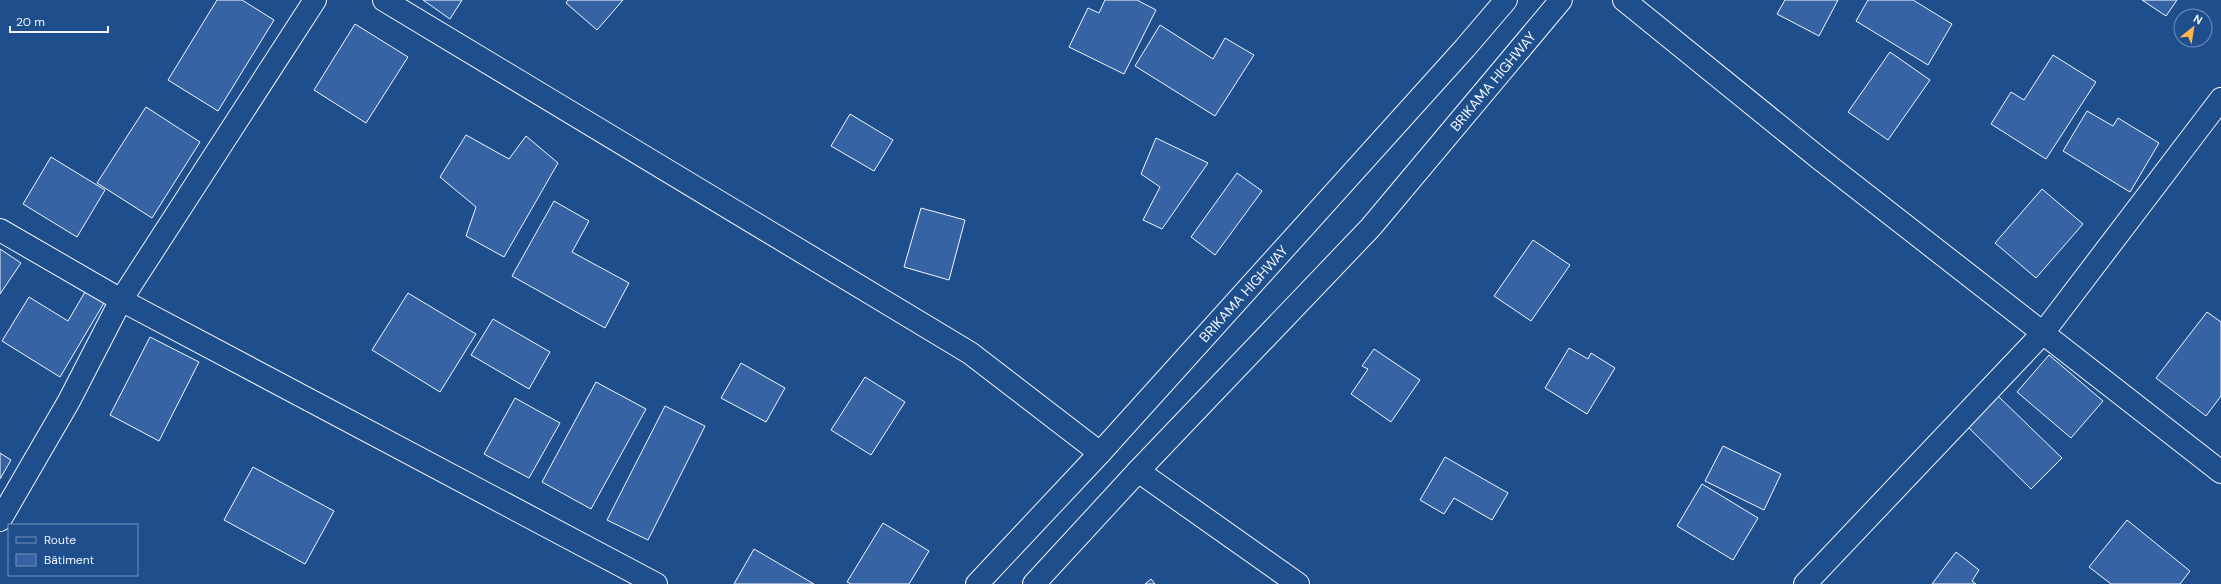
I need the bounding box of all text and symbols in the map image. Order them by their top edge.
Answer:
scale bar [10,8,108,34]
north arrow [2173,8,2213,48]
text: N [2191,11,2205,27]
text: 20 m [16,14,45,30]
street label: BRIKAMA HIGHWAY [1446,28,1540,135]
street label: BRIKAMA HIGHWAY [1195,242,1292,346]
legend [8,524,138,576]
text: Route [44,532,76,548]
text: Bâtiment [44,552,95,568]

